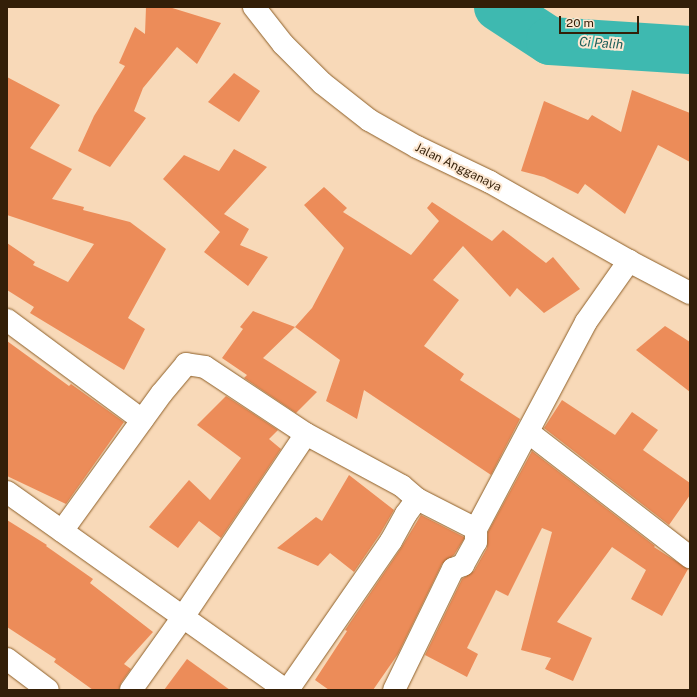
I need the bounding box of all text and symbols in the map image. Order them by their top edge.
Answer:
scale bar [561,8,641,34]
text: 20 m [566,16,594,30]
water label: Ci Palih [578,35,624,53]
street label: Jalan Angganaya [412,141,504,195]

